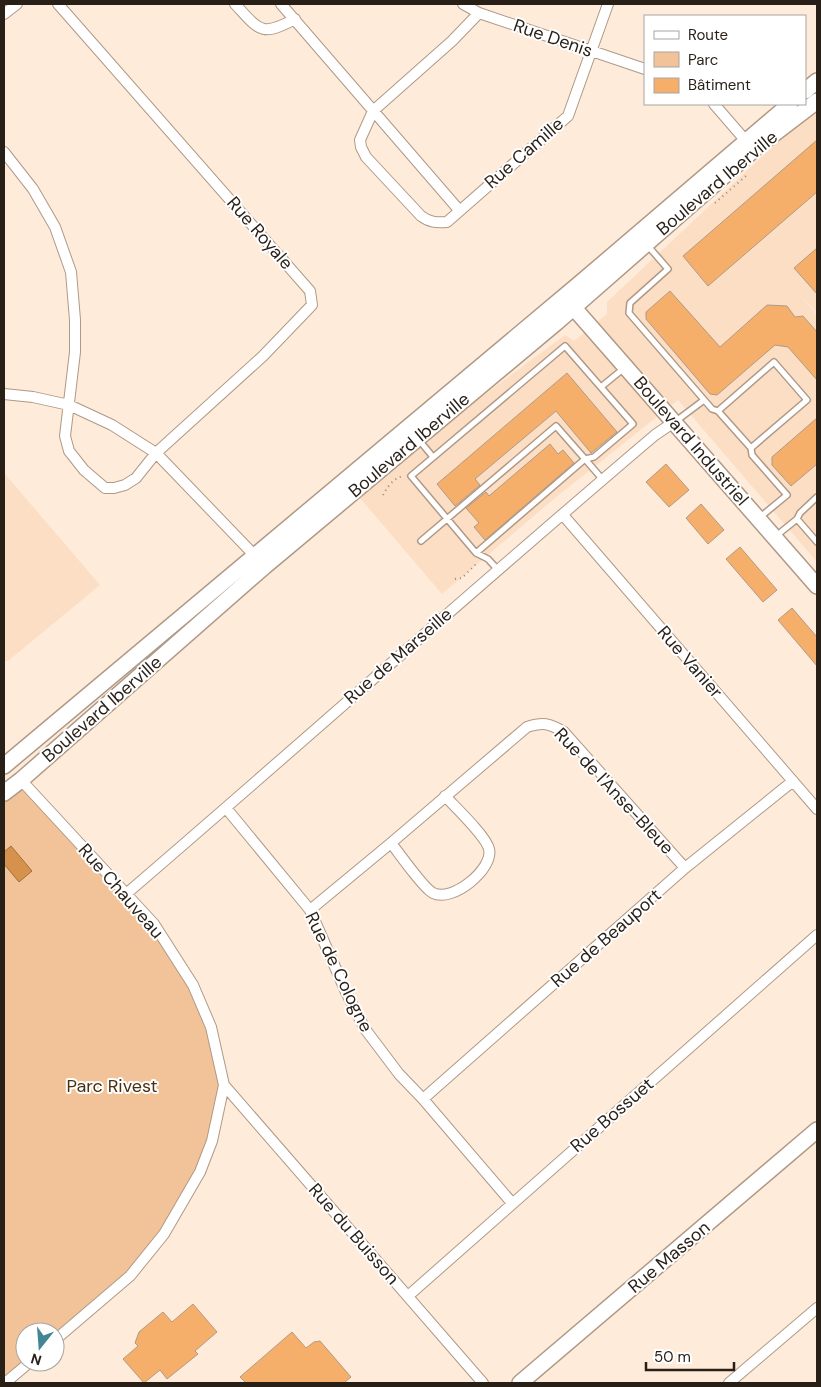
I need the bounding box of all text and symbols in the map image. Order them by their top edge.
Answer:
street label: Rue Denis [510,13,596,63]
legend [644,15,806,105]
text: Route [688,25,728,45]
text: Parc [688,50,718,70]
text: Bâtiment [688,75,751,95]
street label: Rue Camille [479,112,569,194]
street label: Boulevard Iberville [651,125,783,241]
street label: Rue Royale [222,191,298,275]
street label: Boulevard Industriel [628,371,754,511]
street label: Boulevard Iberville [343,387,475,503]
street label: Rue de Marseille [339,602,457,710]
street label: Rue Vanier [652,621,728,703]
street label: Boulevard Iberville [37,650,167,768]
street label: Rue de l'Anse-Bleue [549,722,679,860]
street label: Rue Chauveau [73,838,169,944]
street label: Rue de Beauport [546,883,666,993]
street label: Rue de Cologne [300,908,378,1036]
street label: Rue Bossuet [565,1072,659,1158]
park label: Parc Rivest [66,1074,158,1098]
street label: Rue du Buisson [303,1178,405,1290]
street label: Rue Masson [623,1216,715,1298]
north arrow [15,1322,65,1372]
scale bar [646,1340,734,1372]
text: 50 m [654,1347,691,1367]
text: N [29,1349,44,1370]

